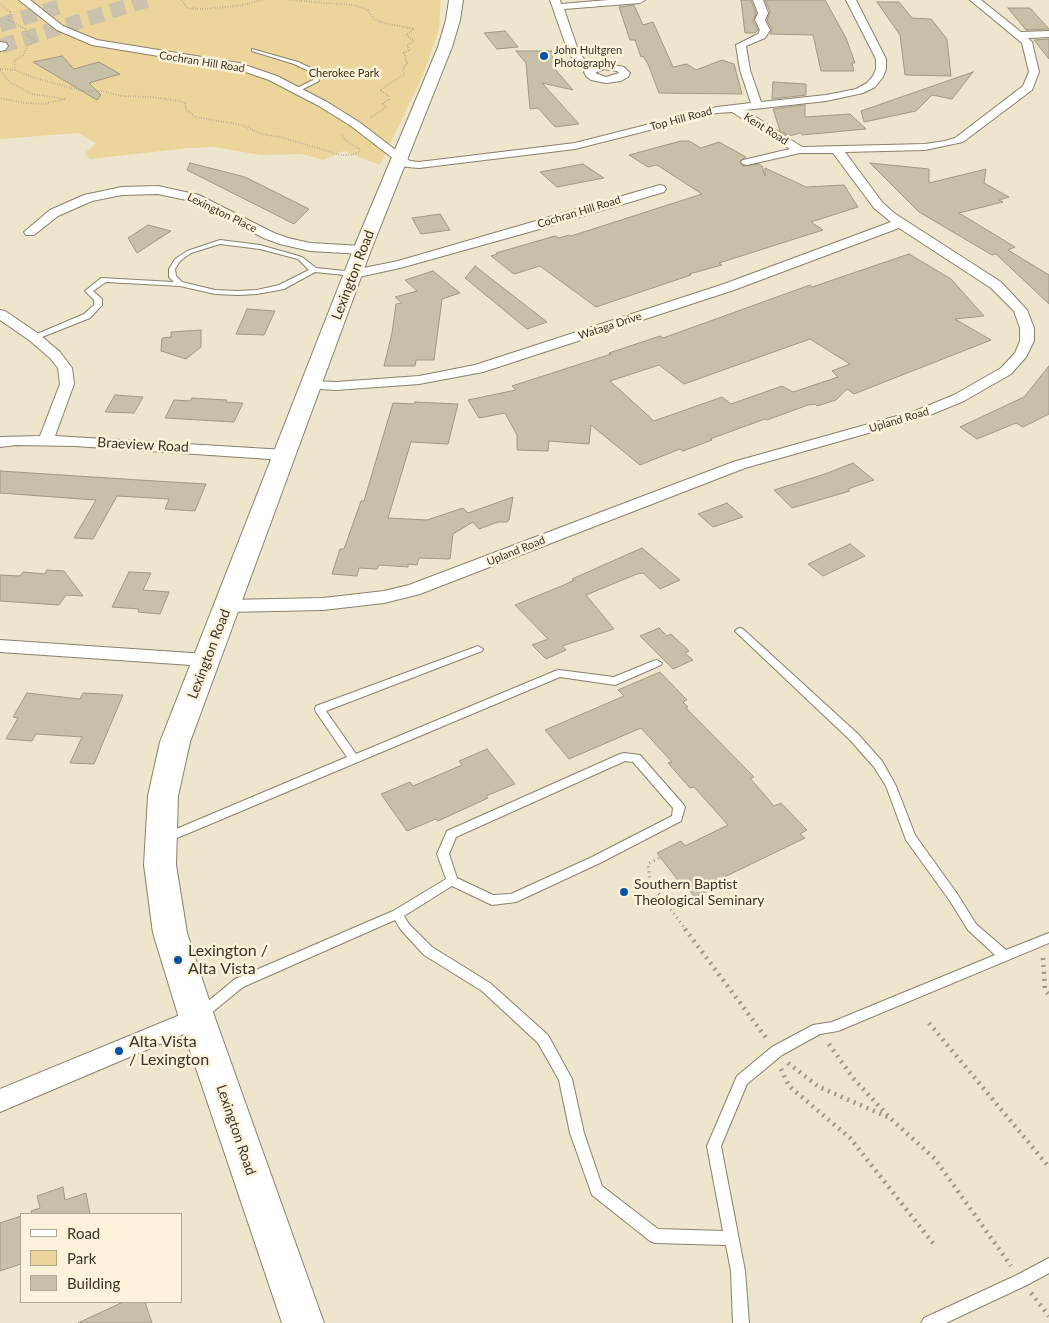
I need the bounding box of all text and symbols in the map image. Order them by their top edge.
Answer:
place label: John Hultgren Photography [554,43,622,69]
street label: Cochran Hill Road [158,49,246,75]
marker: John Hultgren Photography [538,50,550,62]
park label: Cherokee Park [309,66,379,80]
street label: Top Hill Road [649,104,713,134]
street label: Kent Road [741,110,791,148]
street label: Lexington Place [185,190,259,236]
street label: Cochran Hill Road [536,193,622,231]
street label: Lexington Road [328,228,378,322]
street label: Wataga Drive [577,310,643,342]
street label: Upland Road [868,405,930,435]
street label: Braeview Road [97,434,189,456]
street label: Upland Road [485,533,547,569]
street label: Lexington Road [184,607,234,701]
place label: Southern Baptist Theological Seminary [634,876,765,909]
marker: Southern Baptist Theological Seminary [618,886,630,898]
place label: Lexington / Alta Vista [188,941,268,979]
marker: Lexington / Alta Vista [172,954,184,966]
place label: Alta Vista / Lexington [129,1032,209,1070]
marker: Alta Vista / Lexington [113,1045,125,1057]
street label: Lexington Road [213,1082,259,1178]
legend [20,1213,182,1303]
text: Road [67,1224,100,1242]
text: Park [67,1249,96,1267]
text: Building [67,1274,120,1292]

